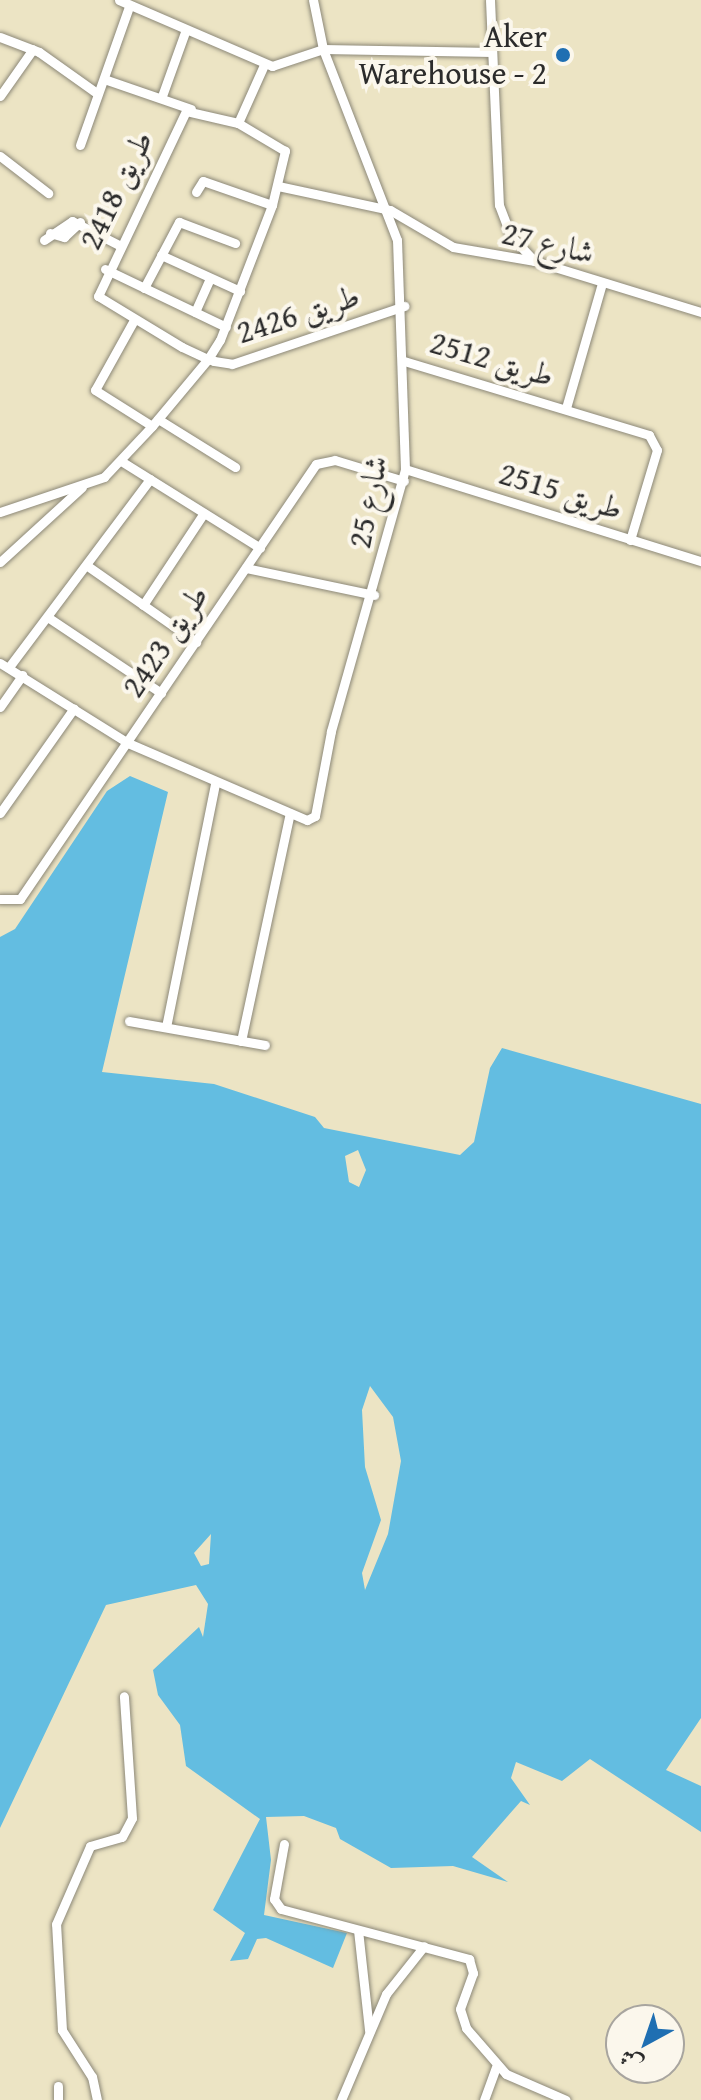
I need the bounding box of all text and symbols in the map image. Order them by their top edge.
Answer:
place label: Aker Warehouse - 2 [358,18,547,93]
marker: Aker Warehouse - 2 [554,46,572,64]
street label: طريق 2418 [71,124,161,256]
street label: شارع 27 [498,214,598,272]
street label: طريق 2426 [232,276,364,352]
street label: طريق 2512 [426,323,558,395]
street label: شارع 25 [340,452,396,552]
street label: طريق 2515 [495,454,627,528]
street label: طريق 2423 [114,578,216,704]
north arrow [605,2004,685,2084]
text: ش [612,2042,650,2080]

